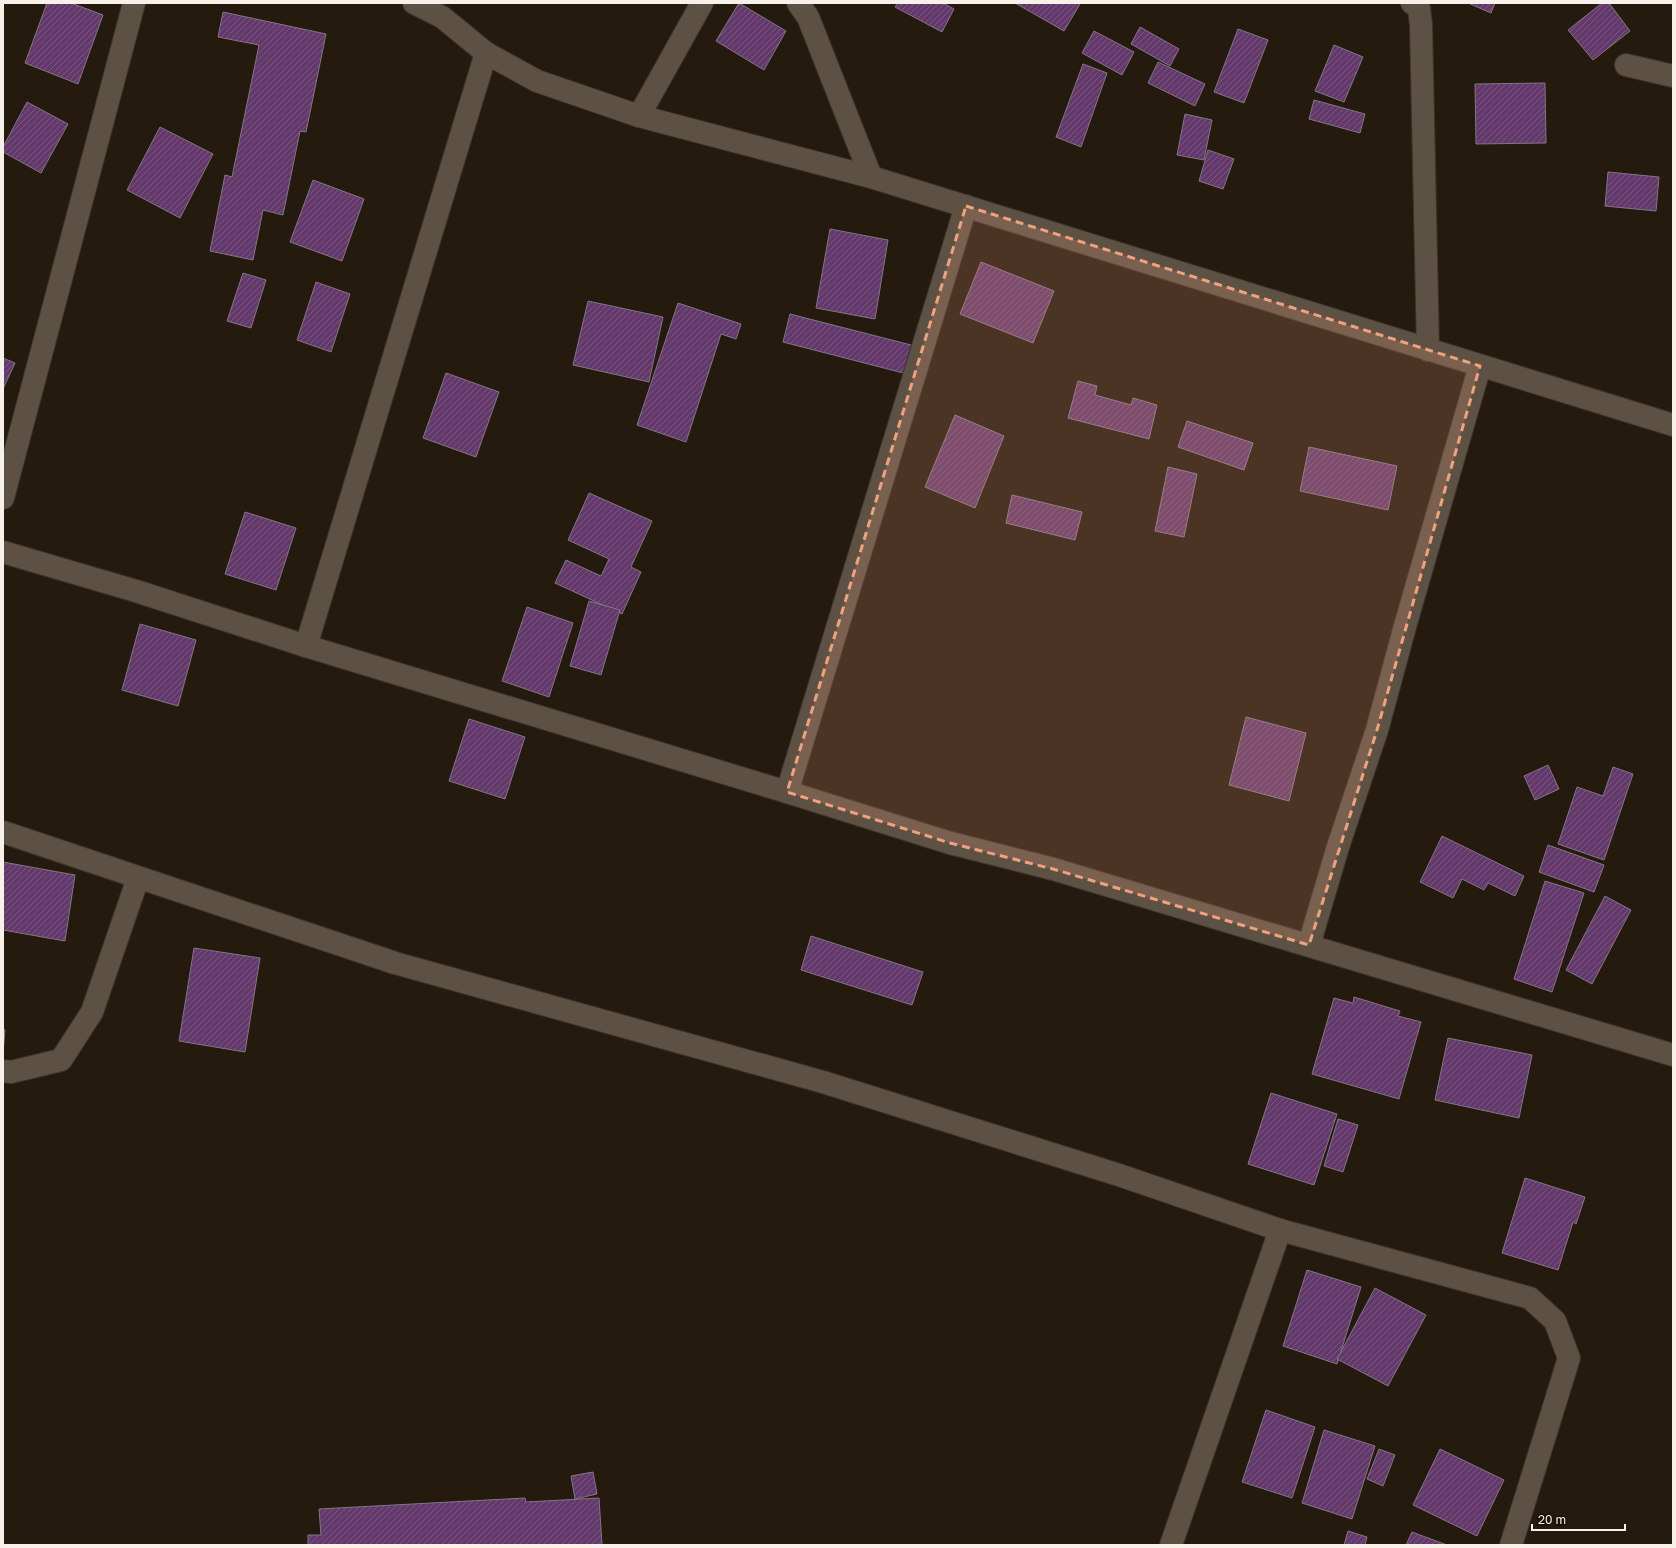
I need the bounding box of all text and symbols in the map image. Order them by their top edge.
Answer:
scale bar [1532,1506,1625,1532]
text: 20 m [1538,1512,1566,1527]

